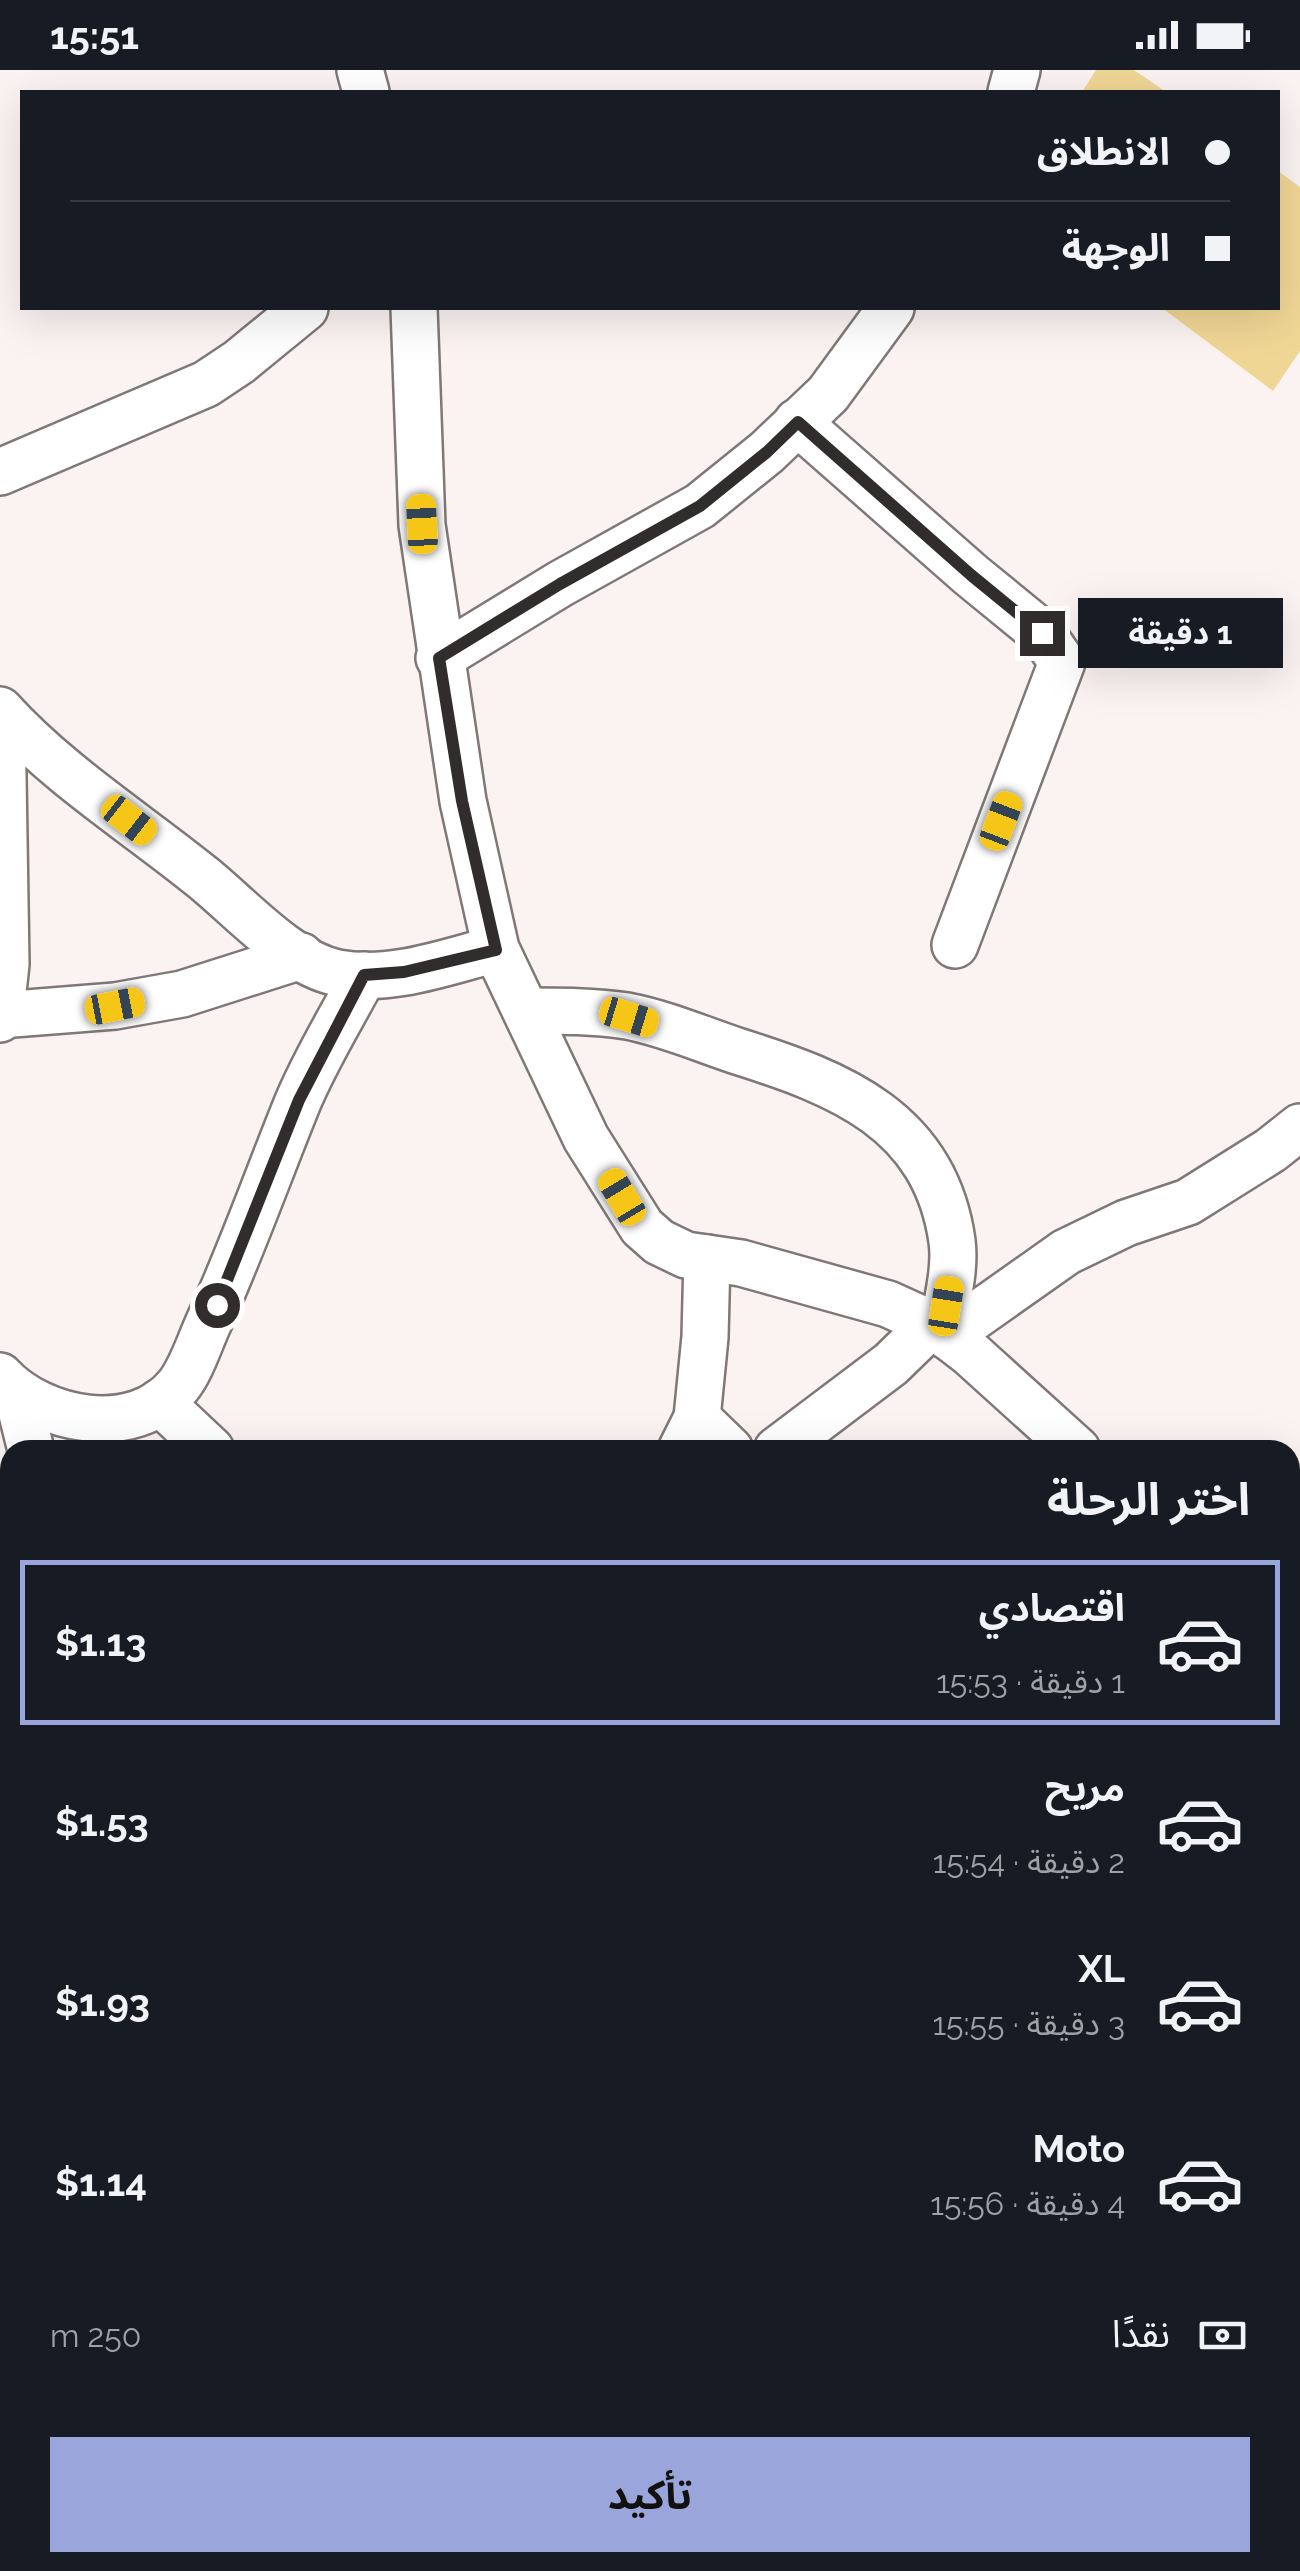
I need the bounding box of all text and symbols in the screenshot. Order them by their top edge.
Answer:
text: 15:51 [50,13,139,58]
text: الانطلاق [1037,129,1170,174]
text: الوجهة [1062,225,1170,270]
car [405,493,439,555]
callout: 1 دقيقة [1077,598,1282,668]
route end [1020,611,1065,656]
text: 1 دقيقة [1128,614,1233,651]
car [976,788,1026,854]
car [96,790,162,850]
car [83,986,147,1026]
car [596,994,662,1040]
car [594,1164,650,1230]
car [926,1274,966,1338]
route start [195,1283,240,1328]
text: اختر الرحلة [1047,1473,1250,1526]
text: اقتصادي [979,1585,1125,1630]
icon: car [1155,1598,1245,1688]
text: $1.13 [55,1620,146,1665]
text: 1 دقيقة · 15:53 [936,1663,1125,1700]
text: مريح [1045,1765,1125,1810]
icon: car [1155,1778,1245,1868]
text: $1.53 [55,1800,149,1845]
text: 2 دقيقة · 15:54 [933,1843,1125,1880]
text: XL [1078,1946,1125,1991]
icon: car [1155,1958,1245,2048]
text: $1.93 [55,1980,150,2025]
text: 3 دقيقة · 15:55 [932,2005,1125,2042]
text: Moto [1032,2126,1125,2171]
icon: car [1155,2138,1245,2228]
text: $1.14 [55,2160,147,2205]
text: 4 دقيقة · 15:56 [930,2185,1125,2222]
icon: cash [1195,2308,1250,2363]
text: نقدًا [1112,2311,1170,2356]
text: 250 m [50,2317,141,2354]
button: تأكيد [50,2437,1250,2552]

